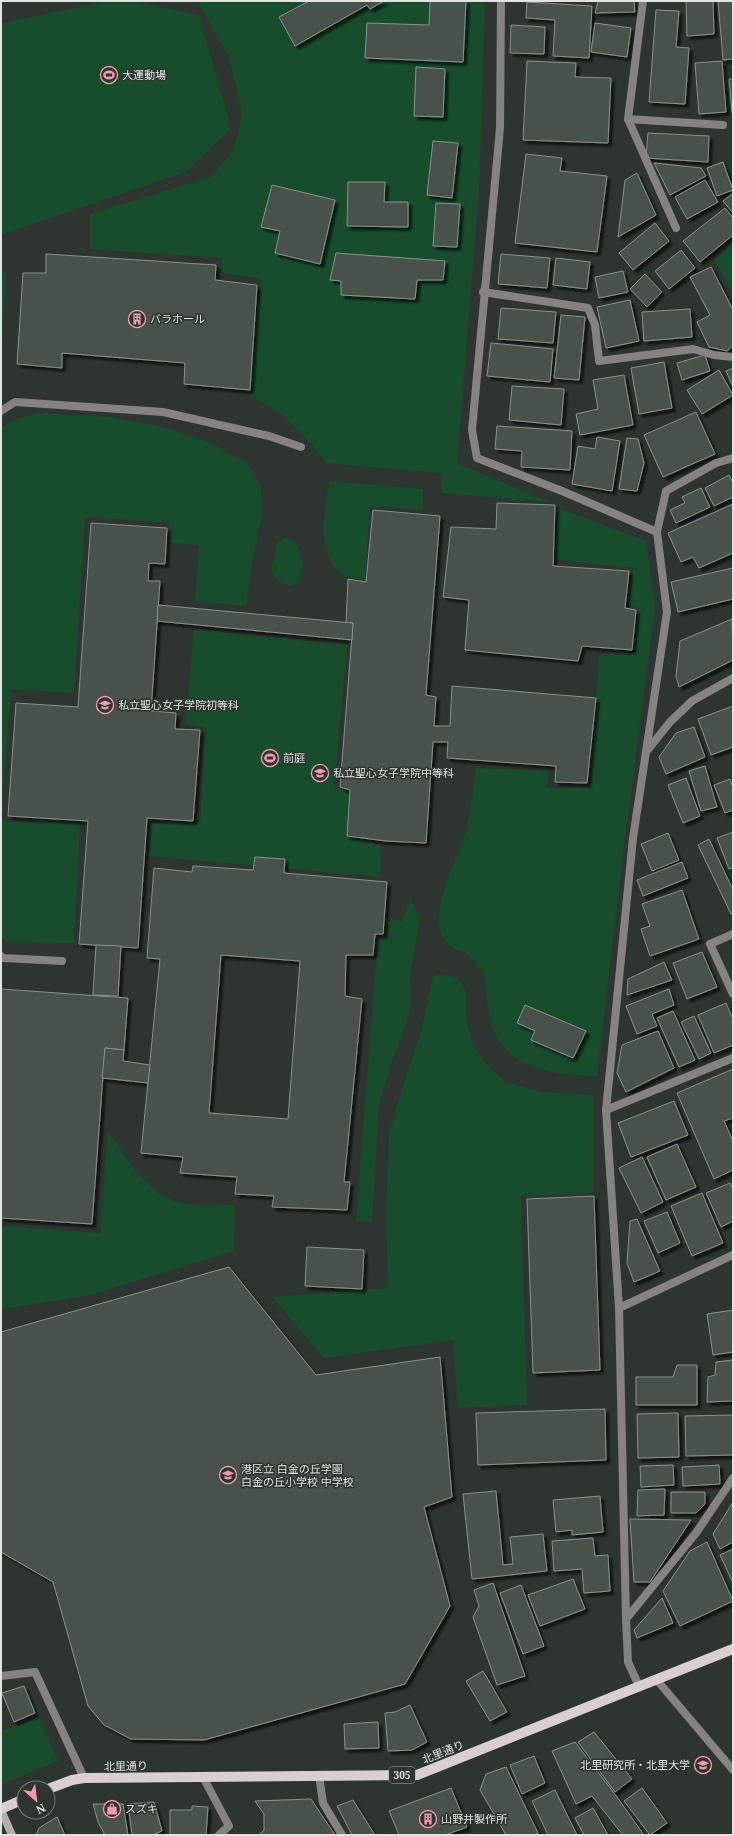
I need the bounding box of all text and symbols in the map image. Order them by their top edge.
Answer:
sports icon: 大運動場 [99,65,119,85]
place label: 大運動場 [122,67,166,82]
building icon: バラホール [127,309,147,329]
place label: バラホール [150,311,205,326]
school or university icon: 私立聖心女子学院初等科 [95,695,115,715]
place label: 私立聖心女子学院初等科 [118,697,239,712]
sports icon: 前庭 [260,748,280,768]
place label: 前庭 [283,750,305,765]
school or university icon: 私立聖心女子学院中等科 [310,763,330,783]
place label: 私立聖心女子学院中等科 [333,765,454,780]
place label: 港区立 白金の丘学園 白金の丘小学校 中学校 [241,1461,354,1489]
school or university icon: 港区立 白金の丘学園 白金の丘小学校 中学校 [218,1465,238,1485]
street label: 北里通り [420,1736,466,1767]
school or university icon: 北里研究所・北里大学 [693,1755,713,1775]
place label: 北里研究所・北里大学 [580,1757,690,1772]
street label: 北里通り [104,1758,148,1773]
road number: 305 [389,1767,415,1783]
north arrow [16,1780,56,1820]
shop icon: スズキ [102,1799,122,1819]
text: N [33,1801,48,1818]
place label: スズキ [125,1801,158,1816]
building icon: 山野井製作所 [418,1809,438,1829]
place label: 山野井製作所 [441,1811,508,1826]

